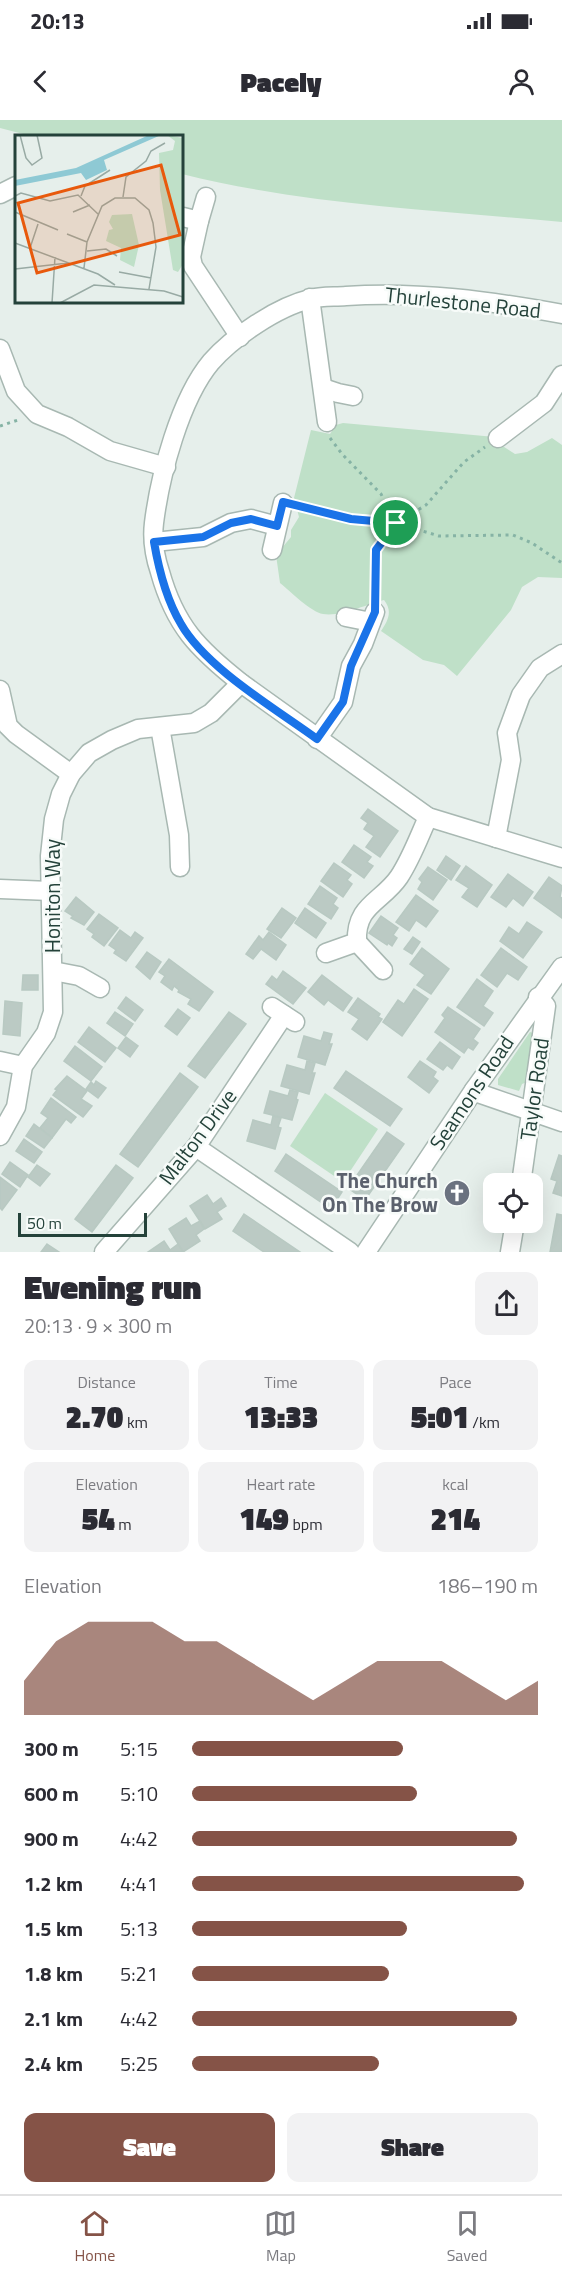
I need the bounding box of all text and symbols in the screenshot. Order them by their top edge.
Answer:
text: 20:13 [30,4,85,38]
text: Pacely [240,61,322,102]
icon: back [24,65,57,98]
icon: person [505,65,538,98]
inset map [15,135,183,303]
street label: Thurlestone Road [384,278,543,326]
pin [370,497,421,548]
icon: arrive [379,506,412,539]
street label: Honiton Way [36,839,68,953]
street label: Seamons Road [421,1029,521,1156]
street label: Taylor Road [511,1036,557,1142]
street label: Malton Drive [150,1082,244,1191]
place label: The Church On The Brow [322,1164,438,1220]
map controls [483,1173,543,1233]
button: locate [483,1173,543,1233]
church icon: The Church On The Brow [442,1178,472,1208]
scale bar [18,1210,147,1238]
text: 50 m [27,1211,62,1235]
text: Evening run [24,1262,201,1312]
button: share [475,1272,538,1335]
text: 20:13 · 9 × 300 m [24,1310,172,1341]
text: Distance [77,1370,136,1394]
text: Time [264,1370,298,1394]
text: Pace [439,1370,472,1394]
text: 2.70 [65,1394,123,1440]
text: 13:33 [244,1394,318,1440]
text: 5:01 [411,1394,469,1440]
text: km [123,1410,148,1434]
text: /km [469,1410,500,1434]
text: Elevation [76,1472,138,1496]
text: Heart rate [247,1472,315,1496]
text: kcal [442,1472,468,1496]
text: 54 [82,1496,115,1542]
text: 149 [239,1496,289,1542]
text: 214 [431,1496,480,1542]
text: m [115,1512,132,1536]
text: bpm [289,1512,323,1536]
text: Elevation [24,1570,102,1601]
text: 186–190 m [437,1570,538,1601]
text: 300 m [24,1733,79,1764]
text: 5:15 [120,1733,158,1764]
text: 600 m [24,1778,79,1809]
text: 5:10 [120,1778,158,1809]
text: 900 m [24,1823,79,1854]
text: 4:42 [120,1823,158,1854]
text: 1.2 km [24,1868,83,1899]
text: 4:41 [120,1868,158,1899]
text: 1.5 km [24,1913,83,1944]
text: 5:13 [120,1913,158,1944]
text: 1.8 km [24,1958,83,1989]
text: 5:21 [120,1958,158,1989]
text: 2.1 km [24,2003,83,2034]
text: 4:42 [120,2003,158,2034]
text: 2.4 km [24,2048,83,2079]
text: 5:25 [120,2048,158,2079]
button: Save [24,2113,275,2182]
button: Share [287,2113,538,2182]
tab: Home [75,2207,115,2267]
tab: Map [264,2207,297,2267]
tab: Saved [447,2207,487,2267]

